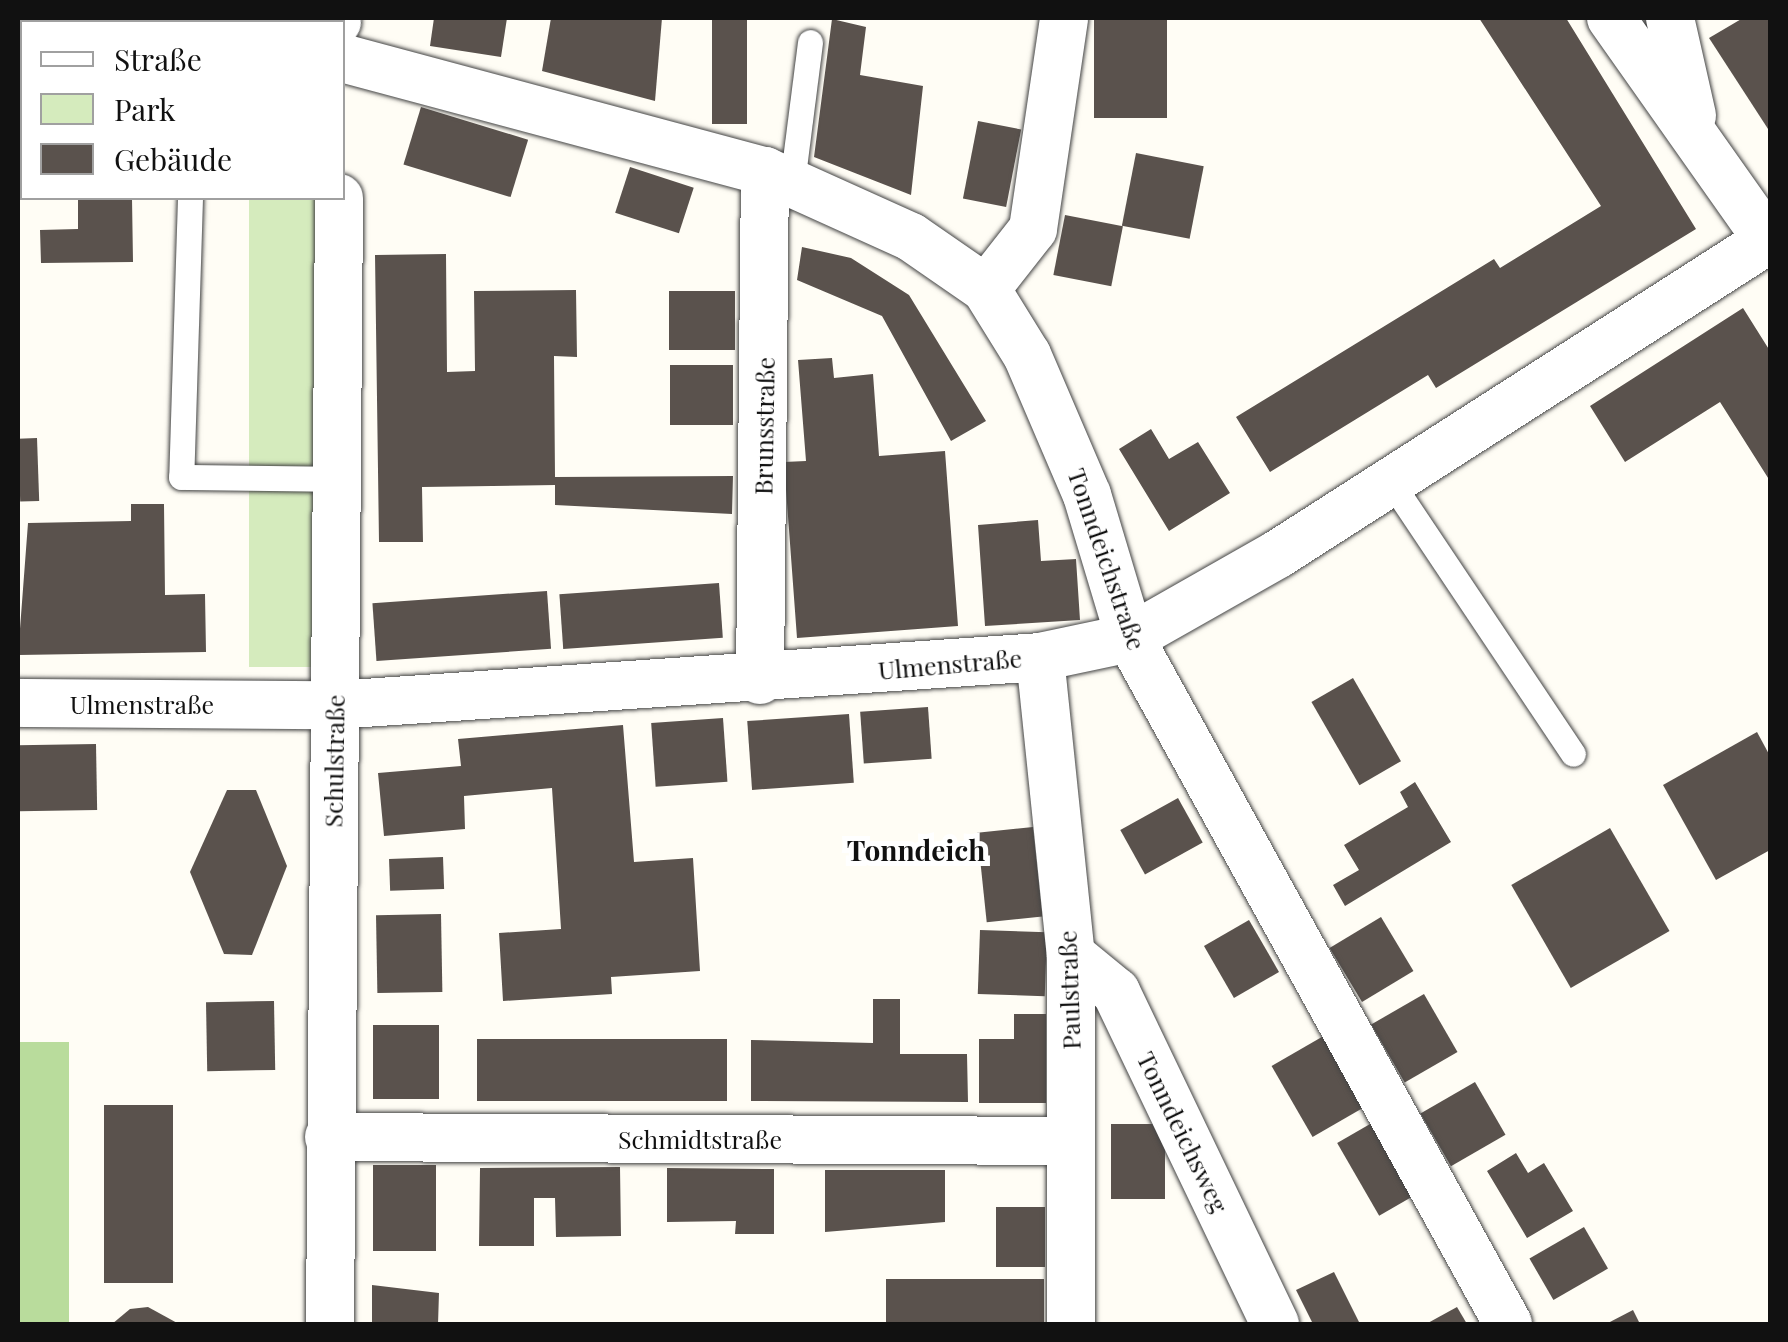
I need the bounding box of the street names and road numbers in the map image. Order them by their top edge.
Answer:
street label: Brunsstraße [748,357,780,495]
street label: Tonndeichstraße [1062,464,1152,654]
street label: Ulmenstraße [877,643,1023,685]
street label: Ulmenstraße [70,689,214,719]
street label: Schulstraße [318,694,350,828]
street label: Paulstraße [1052,930,1086,1050]
street label: Tonndeichsweg [1131,1047,1235,1217]
street label: Schmidtstraße [618,1124,782,1154]

